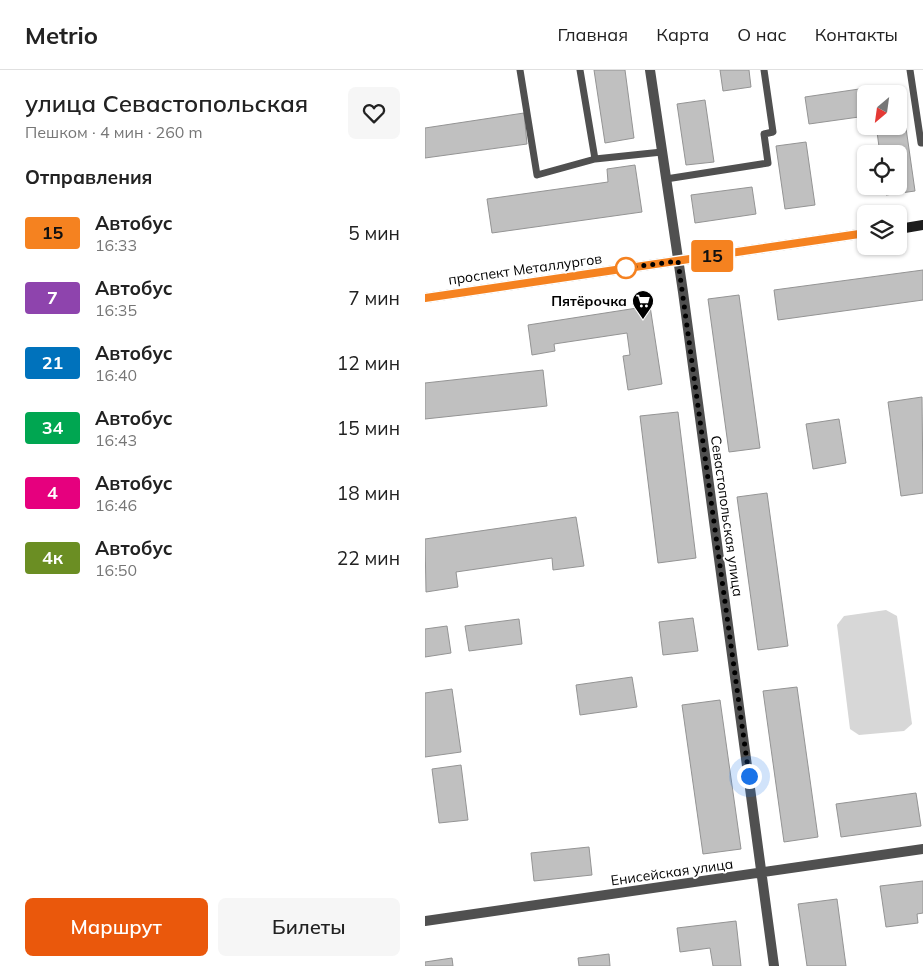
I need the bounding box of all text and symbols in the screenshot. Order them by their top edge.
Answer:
text: Metrio [25,20,98,50]
text: Главная [558,23,628,46]
text: Карта [656,23,709,46]
text: О нас [737,23,787,46]
text: Контакты [815,23,898,46]
north arrow [857,85,907,135]
map controls [857,85,907,255]
button: heart [348,87,400,139]
text: улица Севастопольская [25,88,308,118]
text: Пешком · 4 мин · 260 m [25,122,203,142]
button: locate [857,145,907,195]
text: Отправления [25,165,152,189]
button: layers [857,205,907,255]
text: Автобус [95,211,173,235]
text: 15 [42,221,63,244]
text: 5 мин [348,221,400,245]
text: 16:33 [95,235,137,255]
line badge: 15 [689,240,735,272]
text: 15 [701,244,723,267]
street label: проспект Металлургов [447,249,603,289]
unlabelled marker [615,257,637,279]
text: Автобус [95,276,173,300]
text: 7 [47,286,58,309]
text: 7 мин [348,286,400,310]
supermarket icon: Пятёрочка [631,289,655,320]
place label: Пятёрочка [551,292,627,310]
text: 16:35 [95,300,137,320]
text: Автобус [95,341,173,365]
text: 21 [42,351,63,374]
text: 12 мин [337,351,400,375]
text: 16:40 [95,365,137,385]
text: Автобус [95,406,173,430]
text: 34 [42,416,63,439]
text: 15 мин [337,416,400,440]
text: 16:43 [95,430,137,450]
street label: Севастопольская улица [707,434,747,598]
text: Автобус [95,471,173,495]
text: 4 [47,481,58,504]
text: 18 мин [337,481,400,505]
text: 16:46 [95,495,137,515]
text: Автобус [95,536,173,560]
text: 4к [42,546,63,569]
text: 22 мин [337,546,400,570]
text: 16:50 [95,560,137,580]
your location [737,764,762,789]
street label: Енисейская улица [610,855,734,889]
button: Маршрут [25,898,208,956]
button: Билеты [218,898,400,956]

